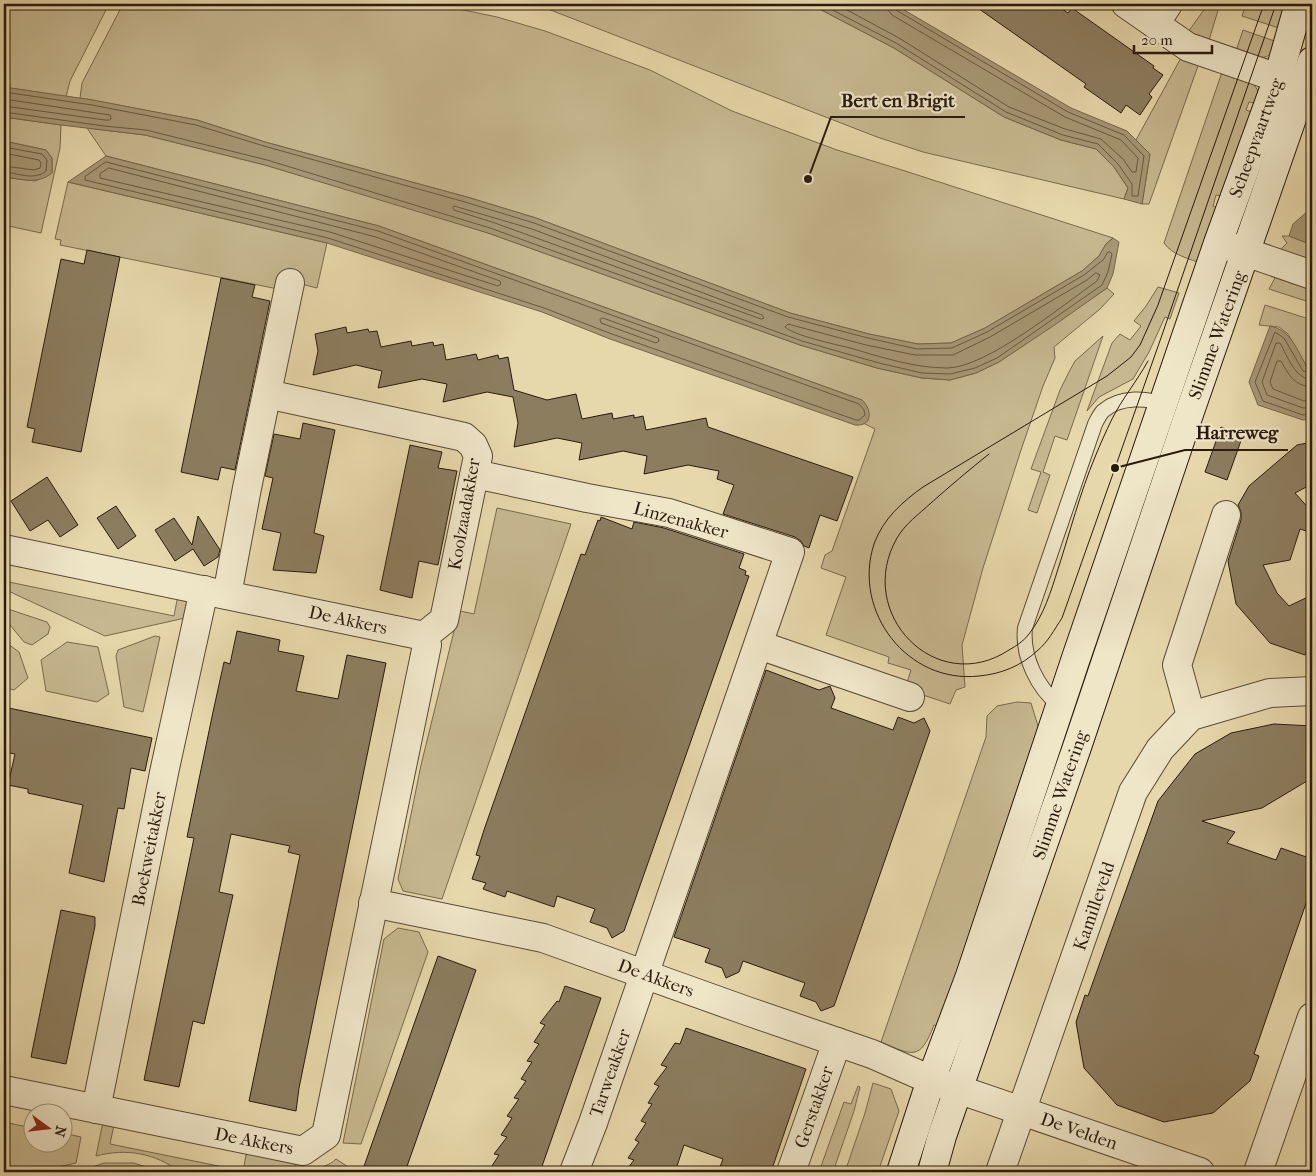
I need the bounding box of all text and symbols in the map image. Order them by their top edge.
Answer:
scale bar [1134,22,1211,54]
text: 20 m [1141,31,1173,49]
street label: Scheepvaartweg [1225,75,1288,201]
callout: Bert en Brigit [831,83,965,117]
text: Bert en Brigit [841,90,955,112]
street label: Slimme Watering [1184,268,1251,402]
callout: Harreweg [1185,416,1288,450]
text: Harreweg [1196,422,1279,444]
street label: Koolzaadakker [444,456,485,572]
street label: Linzenakker [631,498,731,543]
street label: De Akkers [307,602,389,639]
street label: Slimme Watering [1029,727,1093,863]
street label: Boekweitakker [128,790,171,908]
street label: Kamilleveld [1069,859,1120,953]
street label: De Akkers [615,955,697,1002]
street label: Tarweakker [586,1026,635,1120]
street label: Gerstakker [791,1063,838,1151]
north arrow [22,1104,72,1154]
street label: De Velden [1038,1109,1121,1155]
text: N [50,1124,70,1139]
street label: De Akkers [213,1124,295,1159]

